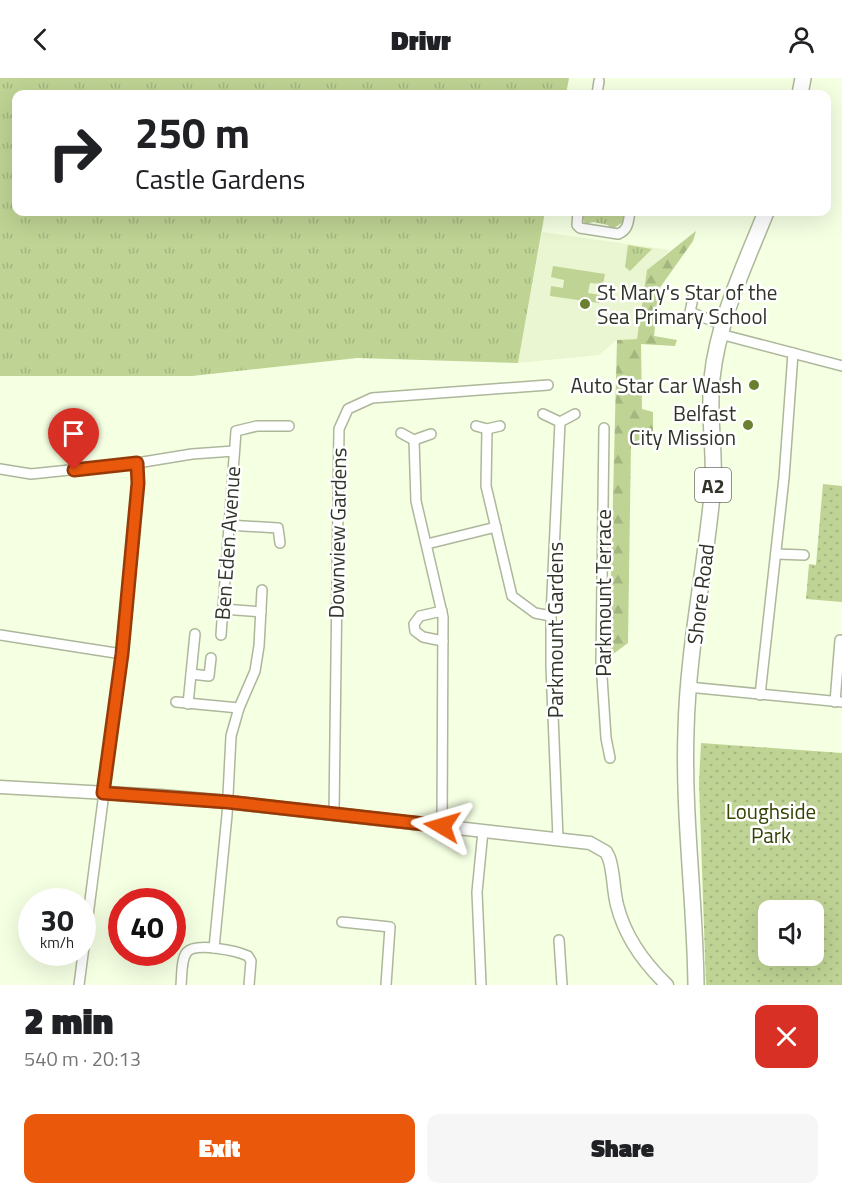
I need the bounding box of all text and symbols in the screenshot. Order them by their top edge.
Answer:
text: Drivr [391,19,451,60]
icon: back [24,23,57,56]
icon: person [785,23,818,56]
text: 250 m [135,100,250,164]
icon: right [36,114,114,192]
text: Castle Gardens [135,158,305,199]
place label: St Mary's Star of the Sea Primary School [597,276,777,332]
marker: St Mary's Star of the Sea Primary School [578,297,592,311]
place label: Auto Star Car Wash [571,369,742,401]
marker: Auto Star Car Wash [747,378,761,392]
place label: Belfast City Mission [629,397,737,453]
pin [48,408,99,470]
icon: arrive [57,417,90,450]
marker: Belfast City Mission [741,418,755,432]
street label: Downview Gardens [320,447,354,619]
street label: Ben Eden Avenue [206,465,248,621]
road number: A2 [695,468,731,502]
street label: Parkmount Terrace [587,509,619,677]
street label: Parkmount Gardens [539,542,571,718]
street label: Shore Road [678,542,722,646]
position arrow [410,794,474,858]
park label: Loughside Park [726,795,816,851]
speed limit sign: 40 [108,888,186,966]
text: 30 [40,897,74,943]
map controls [758,900,824,966]
button: sound [758,900,824,966]
text: km/h [40,931,74,954]
text: 2 min [24,993,113,1048]
button: close [755,1005,818,1068]
text: 540 m · 20:13 [24,1043,141,1074]
button: Exit [24,1114,415,1183]
button: Share [427,1114,818,1183]

